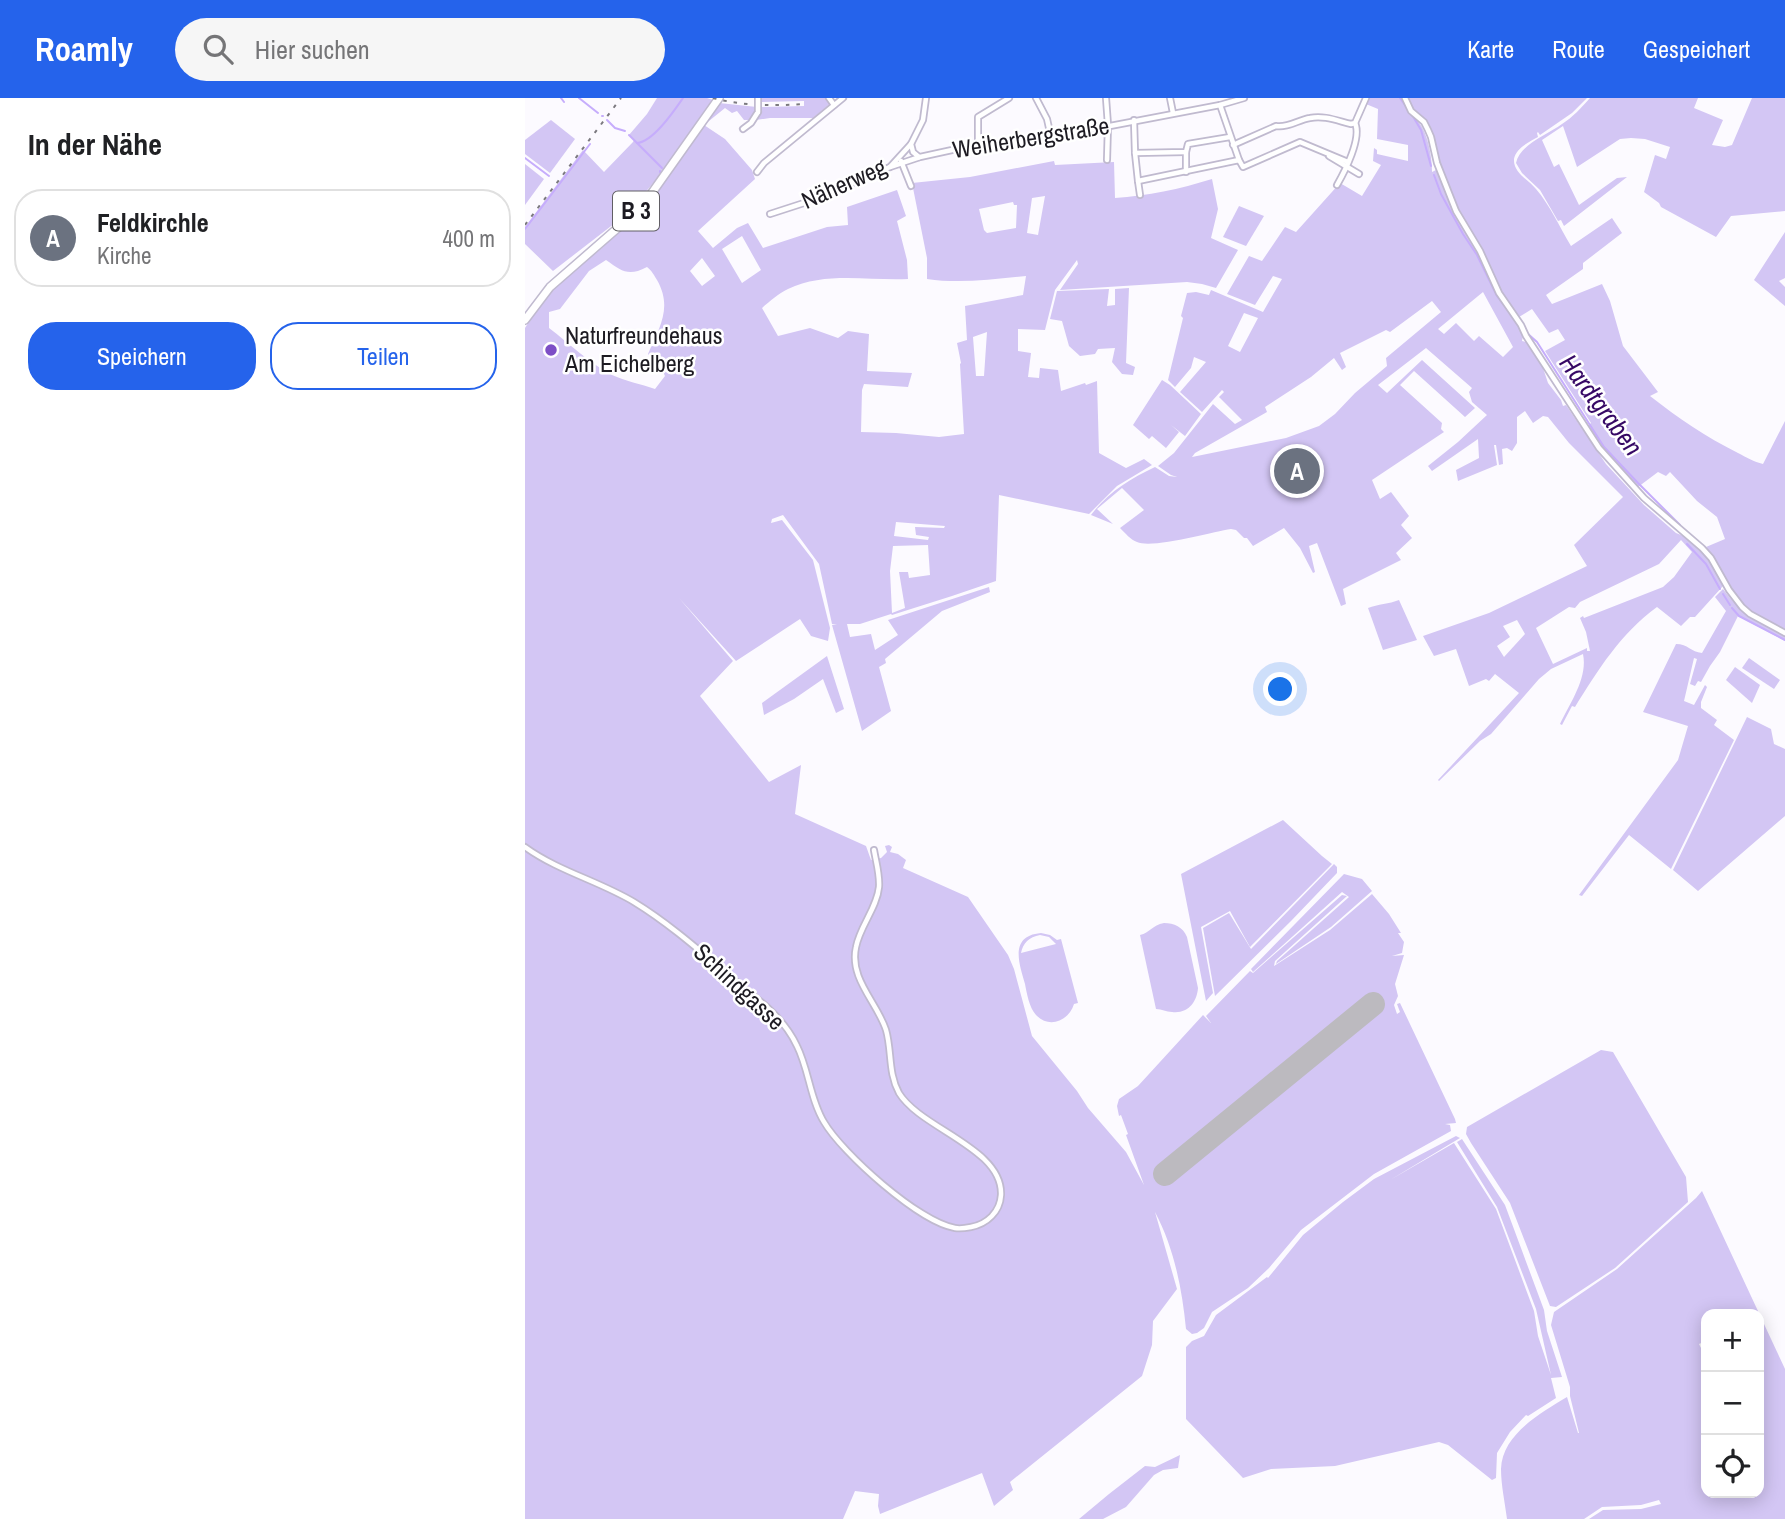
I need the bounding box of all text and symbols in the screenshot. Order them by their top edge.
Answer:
search box [175,18,665,81]
text: Roamly [35,27,133,71]
icon: search [199,30,237,68]
text: Hier suchen [255,32,370,67]
text: Karte [1467,33,1514,65]
text: Route [1552,33,1605,65]
text: Gespeichert [1643,33,1750,65]
street label: Weiherbergstraße [950,109,1112,165]
text: In der Nähe [28,124,162,164]
street label: Näherweg [796,150,891,216]
road number: B 3 [613,192,659,230]
text: Feldkirchle [97,205,209,240]
text: A [46,223,60,254]
text: 400 m [443,223,495,254]
text: Kirche [97,240,152,271]
place label: Naturfreundehaus Am Eichelberg [564,319,723,379]
button: Speichern [28,322,256,390]
button: Teilen [270,322,497,390]
marker: Naturfreundehaus Am Eichelberg [543,342,559,358]
water label: Hardtgraben [1552,347,1651,463]
pin: A [1274,445,1320,497]
your location [1263,672,1297,706]
street label: Schindgasse [687,936,792,1037]
map controls [1701,1309,1764,1498]
button: + [1701,1309,1764,1372]
button: − [1701,1372,1764,1435]
button: locate [1701,1435,1764,1498]

